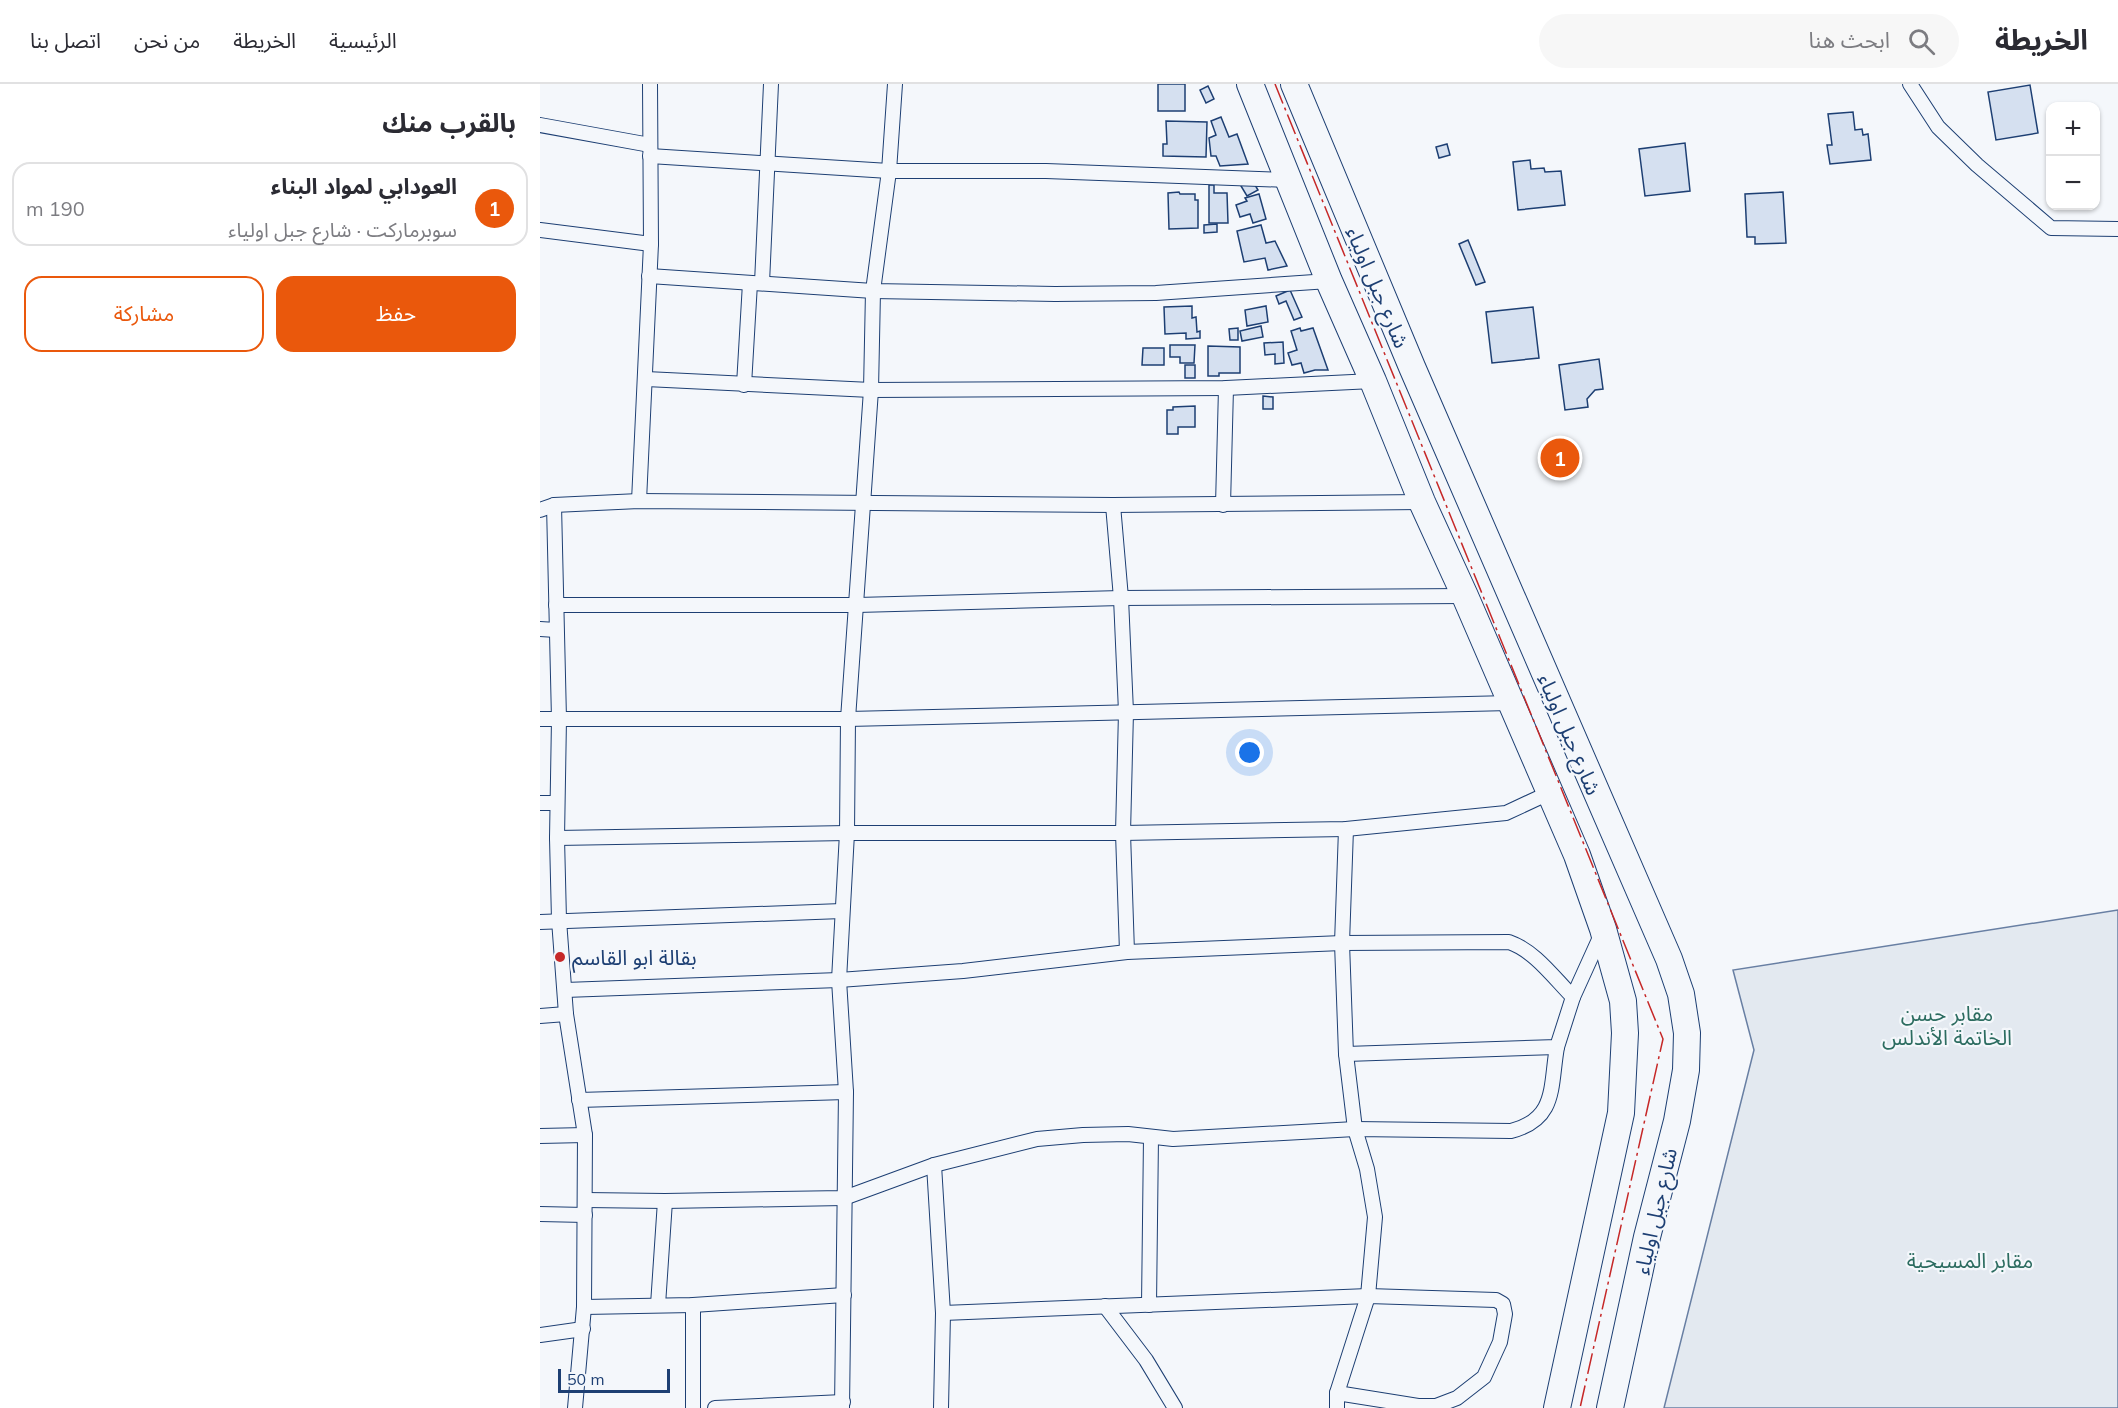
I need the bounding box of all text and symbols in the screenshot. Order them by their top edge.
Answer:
search box [1539,14,1959,68]
text: الخريطة [1995,22,2088,57]
icon: search [1905,25,1938,58]
text: ابحث هنا [1808,26,1890,54]
text: اتصل بنا [30,27,101,53]
text: من نحن [134,27,200,53]
text: الخريطة [233,27,296,53]
text: الرئيسية [329,27,397,53]
map controls [2046,102,2100,210]
button: + [2046,102,2100,156]
text: بالقرب منك [382,106,516,139]
button: − [2046,156,2100,210]
text: العودابي لمواد البناء [271,172,457,200]
text: 190 m [26,196,85,221]
text: 1 [489,196,501,221]
text: سوبرماركت · شارع جبل اولياء [228,217,457,242]
street label: شارع جبل اولياء [1338,222,1415,353]
button: مشاركة [24,276,264,352]
button: حفظ [276,276,516,352]
pin: 1 [1540,436,1580,481]
street label: شارع جبل اولياء [1530,669,1607,800]
your location [1235,738,1264,767]
place label: بقالة ابو القاسم [572,944,697,973]
marker: بقالة ابو القاسم [553,950,567,964]
park label: مقابر حسن الخاتمة الأندلس [1882,1000,2012,1050]
street label: شارع جبل اولياء [1628,1145,1685,1278]
park label: مقابر المسيحية [1907,1247,2033,1273]
scale bar [558,1366,670,1394]
text: 50 m [567,1369,604,1389]

